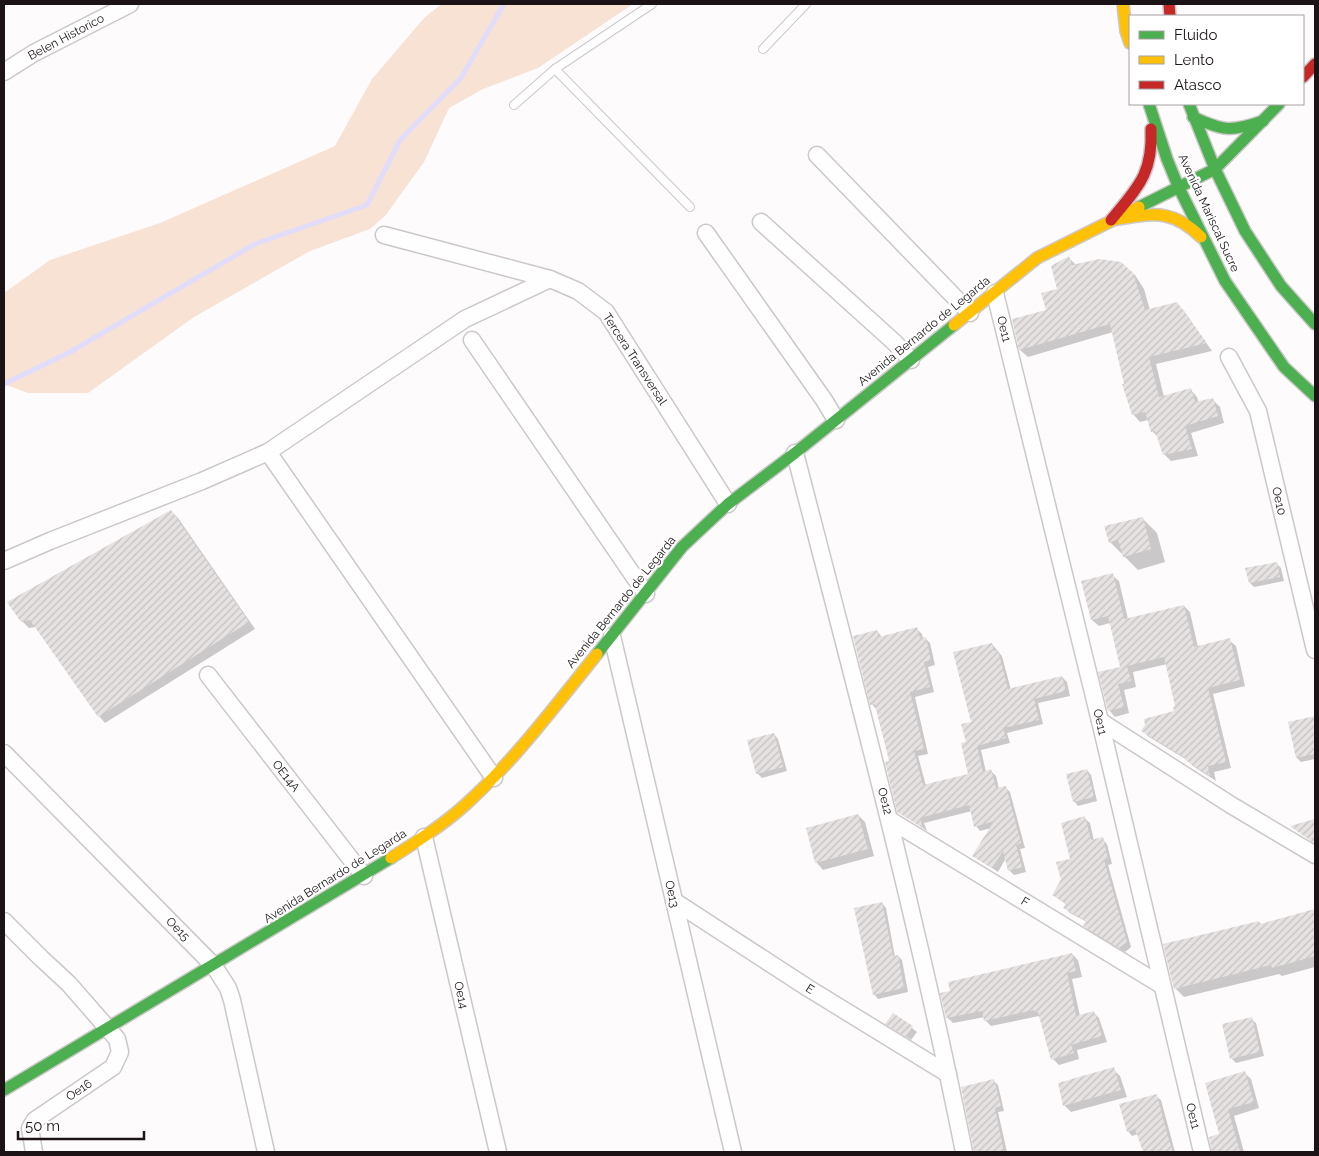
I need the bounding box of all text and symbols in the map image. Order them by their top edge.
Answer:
street label: Belen Historico [26,11,106,63]
legend [1129,15,1304,105]
text: Fluido [1174,26,1217,44]
text: Lento [1174,51,1214,69]
text: Atasco [1174,76,1221,94]
street label: Avenida Mariscal Sucre [1176,152,1242,274]
street label: Avenida Bernardo de Legarda [855,273,993,389]
street label: Tercera Transversal [600,310,670,408]
street label: Oe11 [994,315,1014,343]
street label: Oe10 [1269,486,1289,516]
street label: Avenida Bernardo de Legarda [563,533,679,671]
street label: Oe11 [1090,708,1110,736]
street label: OE14A [269,757,303,795]
street label: Oe12 [875,786,895,816]
street label: Avenida Bernardo de Legarda [261,826,409,926]
street label: Oe13 [662,879,682,909]
street label: F [1018,894,1032,910]
street label: Oe15 [163,914,193,944]
street label: Oe14 [451,980,471,1011]
street label: E [803,981,817,997]
street label: Oe16 [63,1076,95,1104]
street label: Oe11 [1183,1102,1203,1130]
scale bar [18,1108,144,1140]
text: 50 m [25,1117,60,1135]

